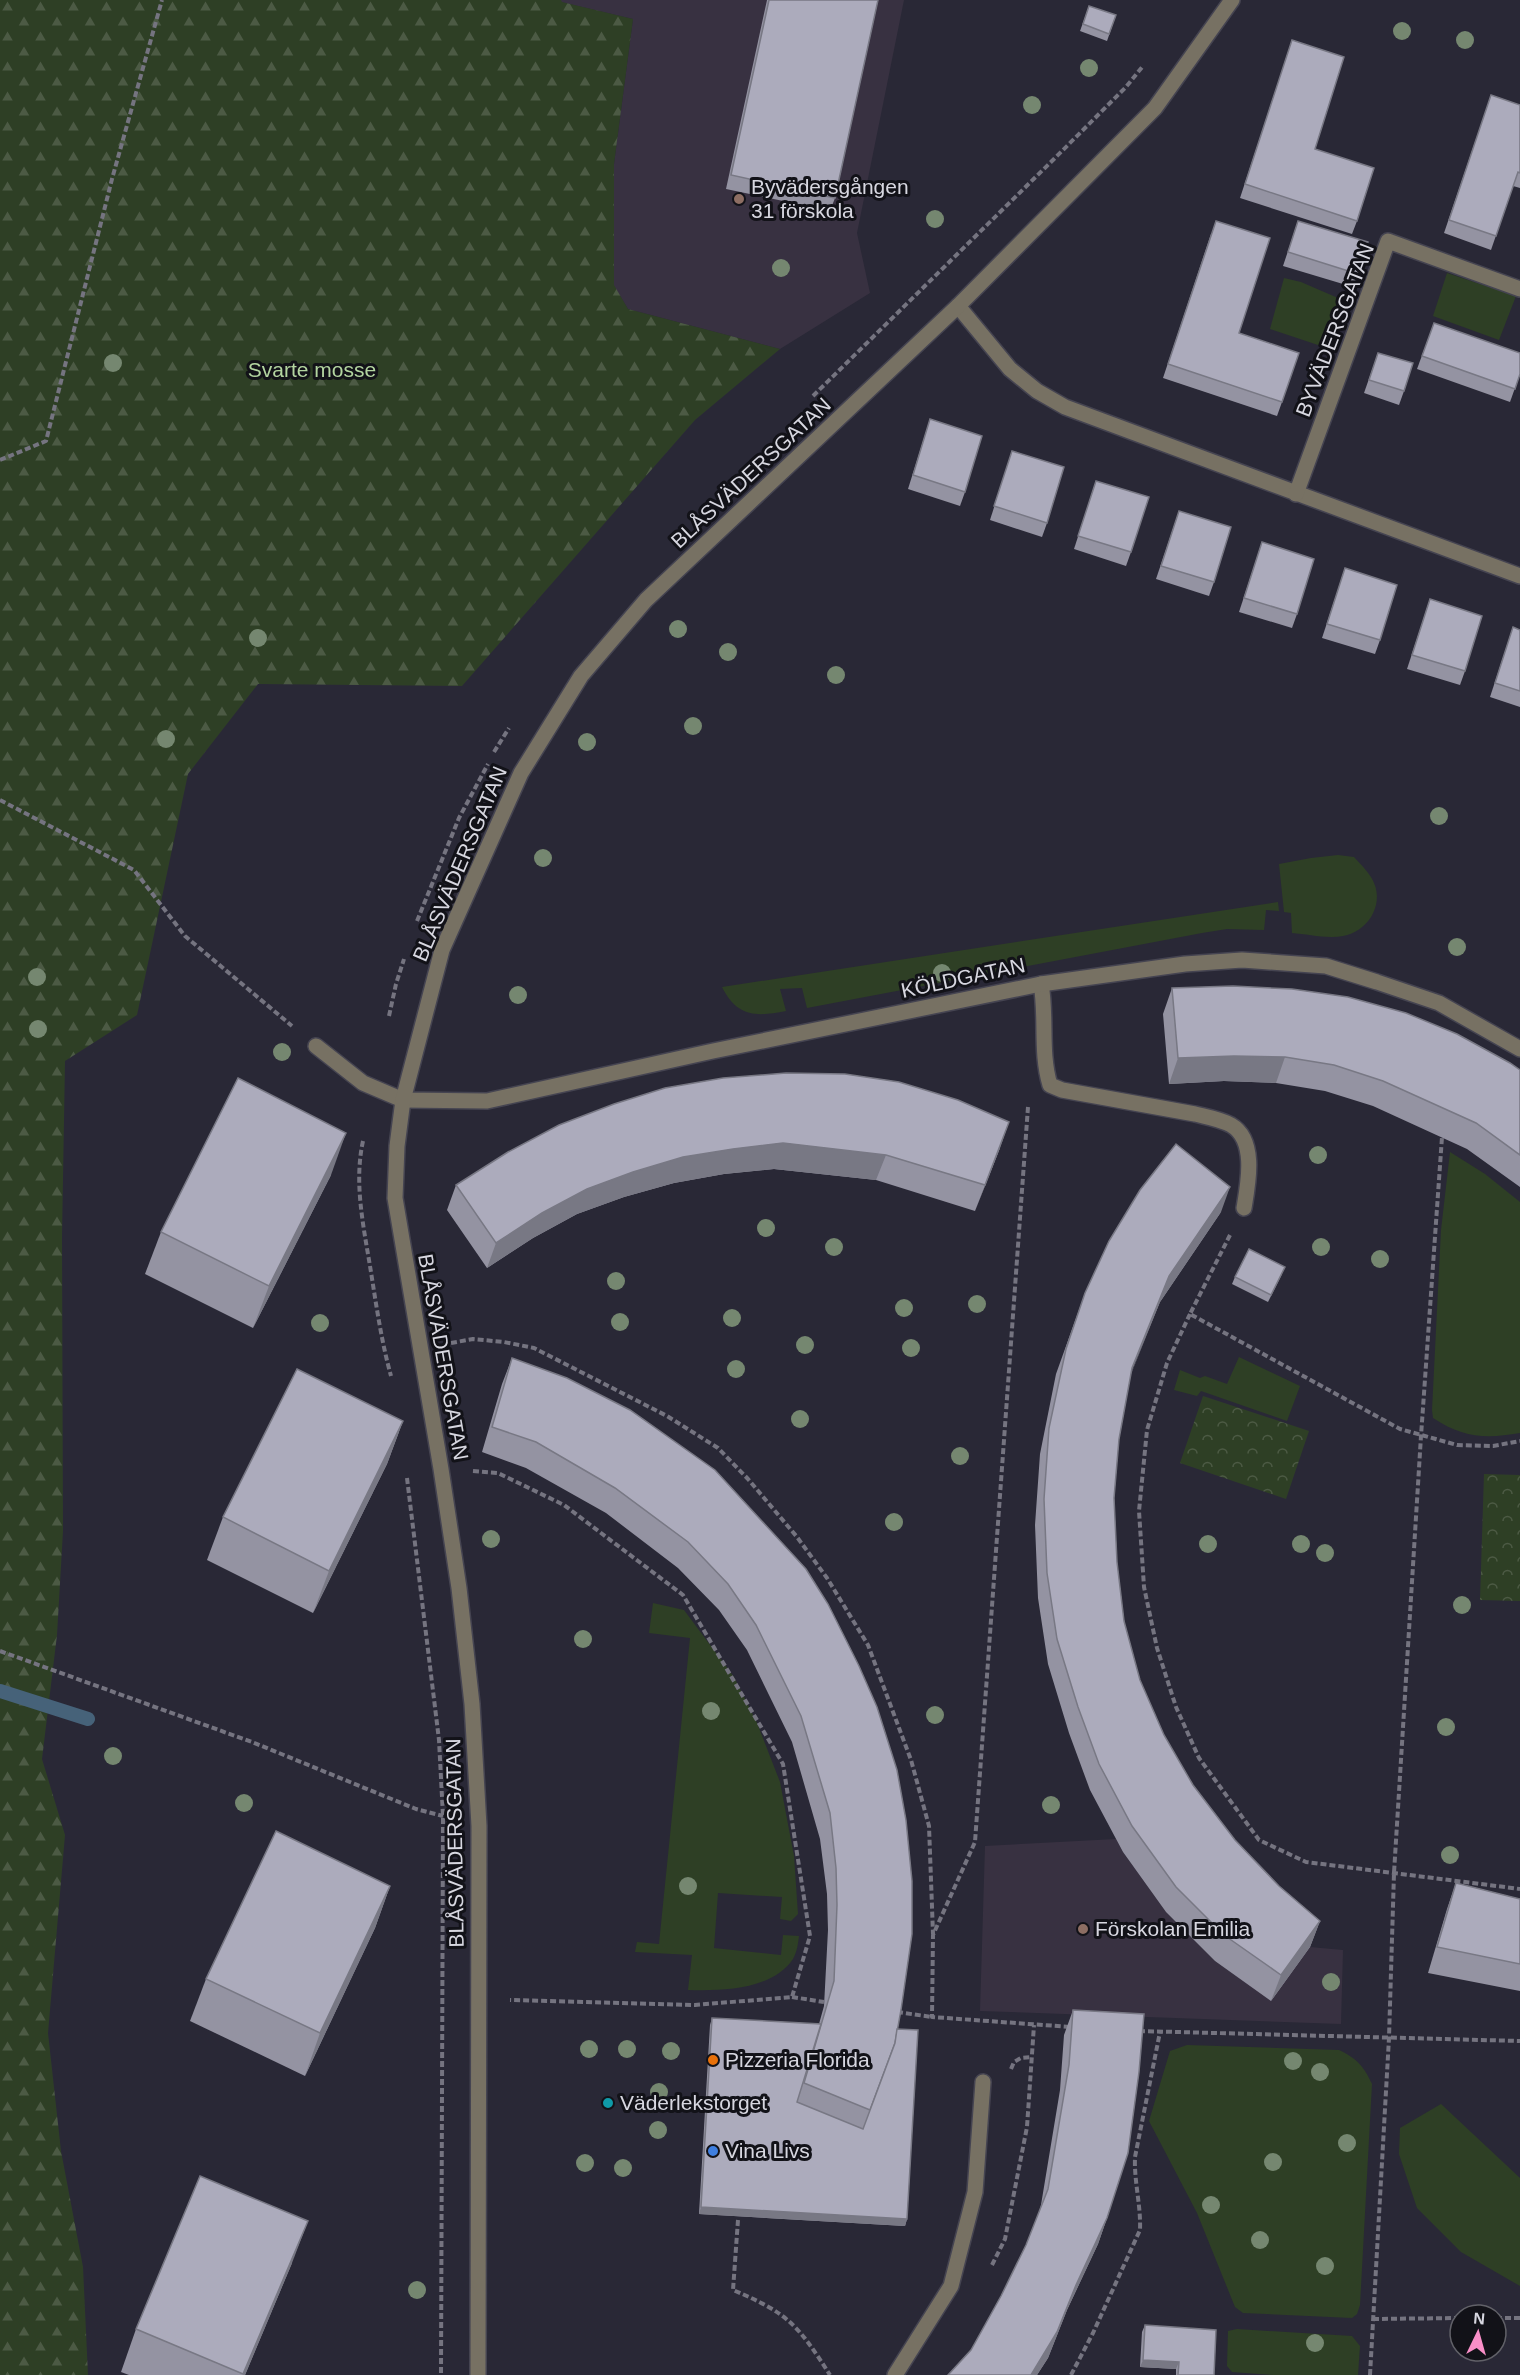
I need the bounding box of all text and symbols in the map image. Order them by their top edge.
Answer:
place label: Byvädersgången 31 förskola [751,175,909,222]
marker: Byvädersgången 31 förskola [732,192,746,206]
street label: BYVÄDERSGATAN [1291,240,1378,420]
park label: Svarte mosse [248,358,376,381]
street label: BLÅSVÄDERSGATAN [666,393,835,552]
street label: BLÅSVÄDERSGATAN [408,763,511,965]
street label: KÖLDGATAN [899,953,1027,1002]
street label: BLÅSVÄDERSGATAN [414,1252,473,1462]
street label: BLÅSVÄDERSGATAN [441,1738,468,1948]
place label: Förskolan Emilia [1095,1917,1251,1940]
marker: Förskolan Emilia [1076,1922,1090,1936]
place label: Pizzeria Florida [725,2048,870,2071]
marker: Pizzeria Florida [706,2053,720,2067]
place label: Väderlekstorget [620,2091,767,2114]
marker: Väderlekstorget [601,2096,615,2110]
place label: Vina Livs [725,2139,810,2162]
marker: Vina Livs [706,2144,720,2158]
north arrow [1448,2303,1508,2363]
text: N [1473,2310,1486,2328]

